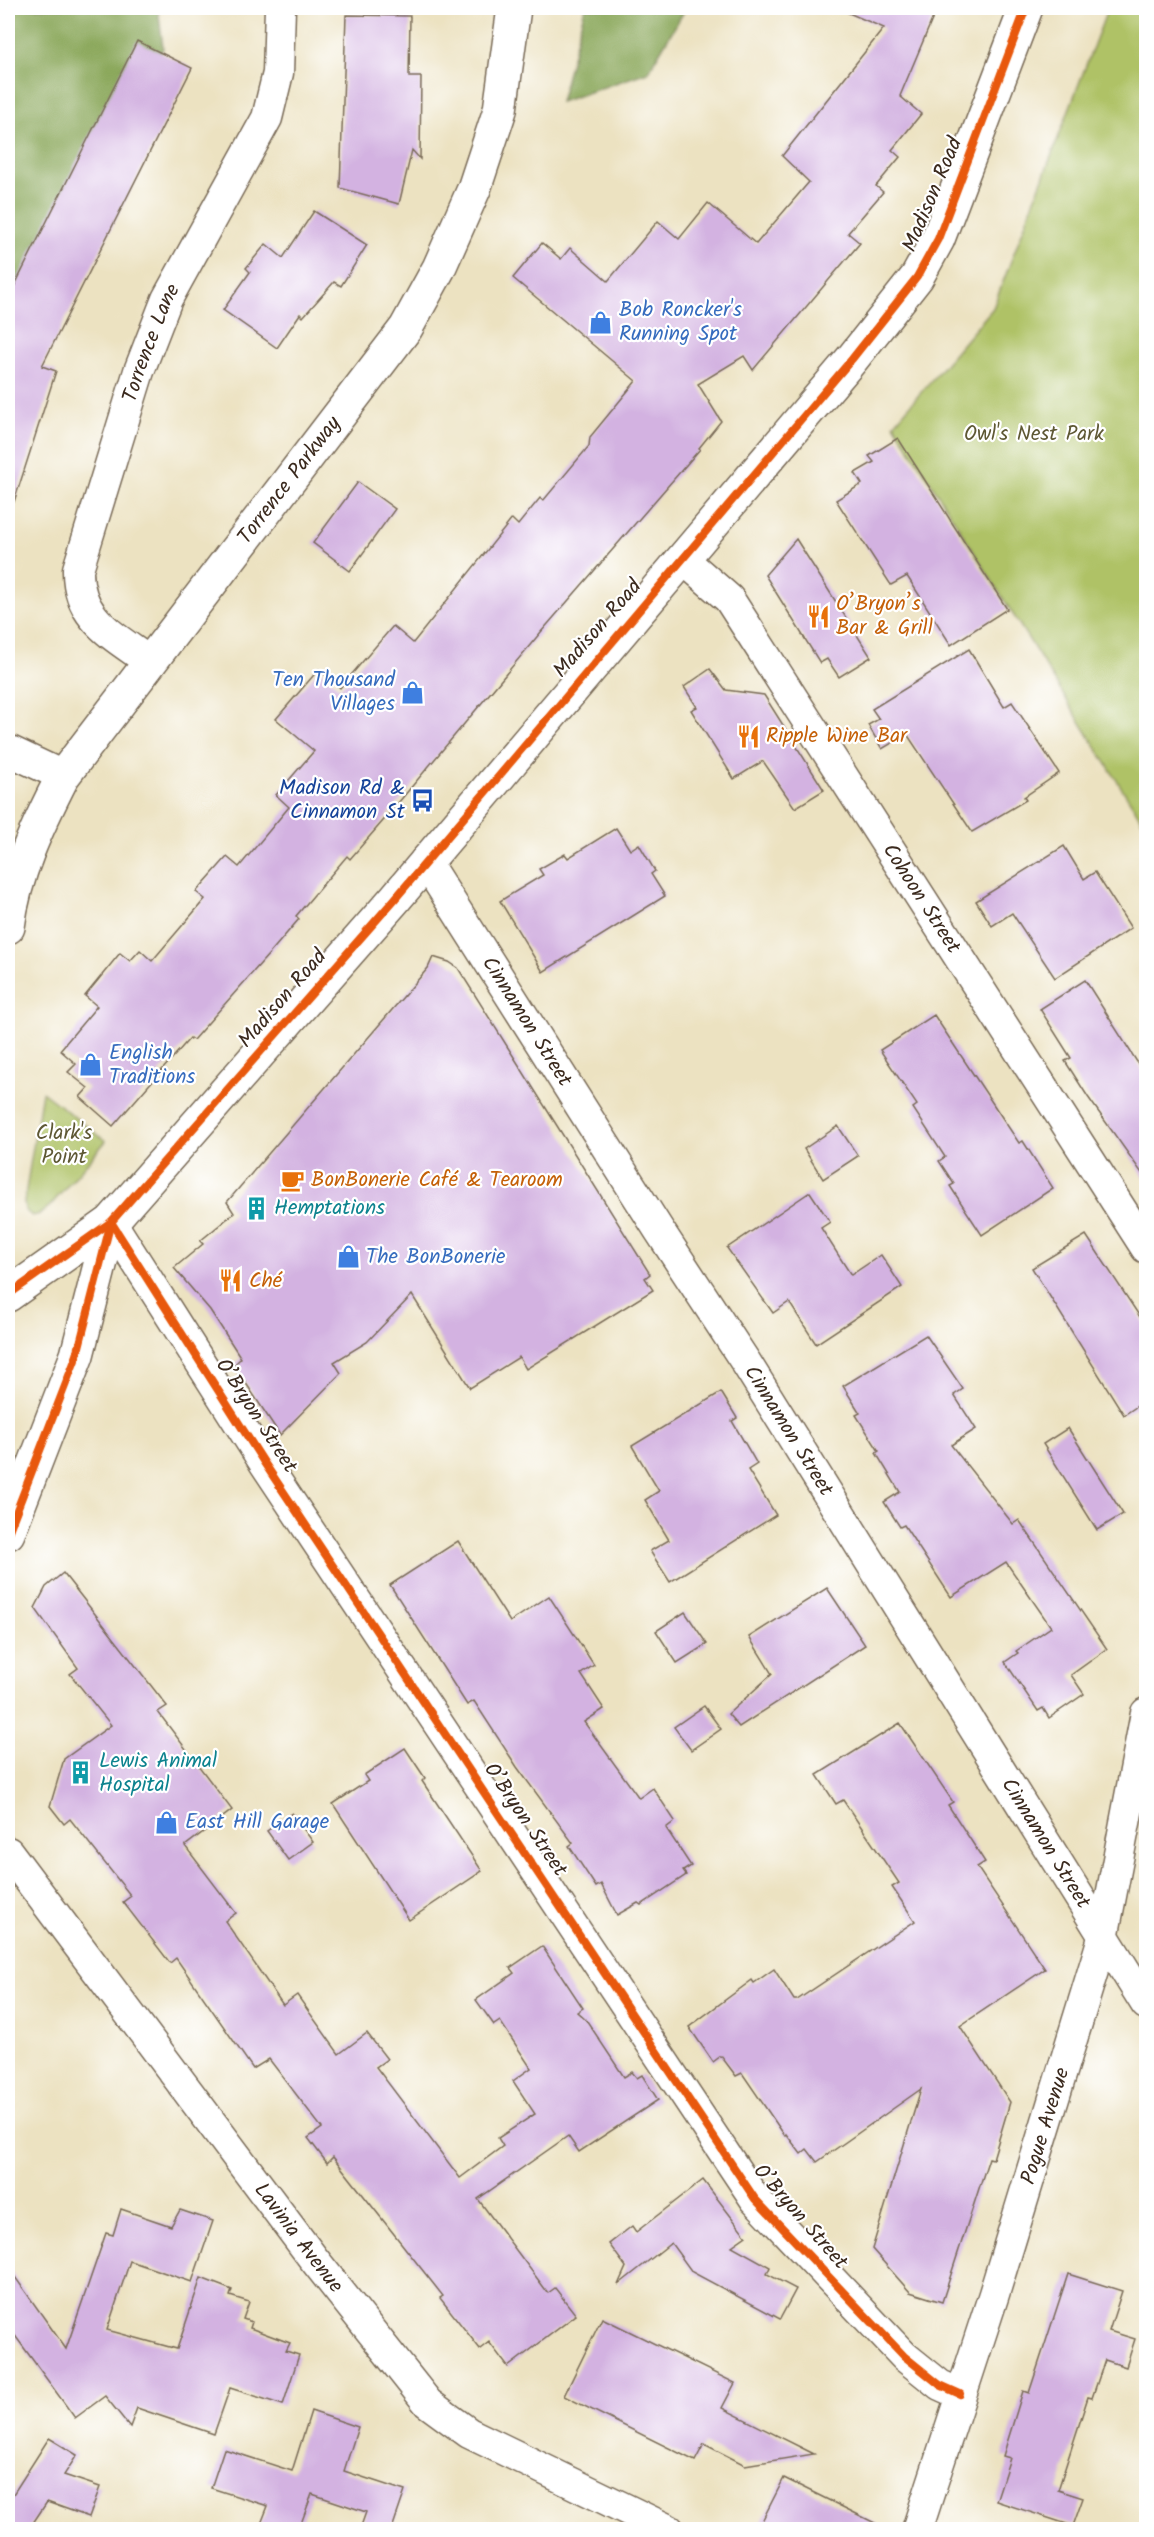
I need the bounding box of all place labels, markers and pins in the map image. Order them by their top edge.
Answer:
place label: Bob Roncker's Running Spot [619,294,742,351]
shop icon: Bob Roncker's Running Spot [588,309,614,335]
place label: O’Bryon’s Bar & Grill [836,588,933,645]
restaurant icon: O’Bryon’s Bar & Grill [805,603,831,629]
place label: Ten Thousand Villages [272,664,396,721]
shop icon: Ten Thousand Villages [400,679,426,705]
place label: Ripple Wine Bar [766,720,908,753]
restaurant icon: Ripple Wine Bar [735,723,761,749]
place label: Madison Rd & Cinnamon St [279,772,406,829]
bus stop icon: Madison Rd & Cinnamon St [410,787,436,813]
place label: English Traditions [109,1037,195,1094]
shop icon: English Traditions [78,1052,104,1078]
place label: BonBonerie Café & Tearoom [311,1164,563,1197]
cafe icon: BonBonerie Café & Tearoom [280,1167,306,1193]
place label: Hemptations [274,1192,385,1225]
building icon: Hemptations [243,1195,269,1221]
place label: The BonBonerie [366,1241,506,1274]
shop icon: The BonBonerie [335,1244,361,1270]
place label: Ché [249,1265,283,1298]
restaurant icon: Ché [218,1268,244,1294]
place label: Lewis Animal Hospital [99,1745,217,1802]
building icon: Lewis Animal Hospital [68,1760,94,1786]
place label: East Hill Garage [185,1806,330,1839]
shop icon: East Hill Garage [154,1809,180,1835]

